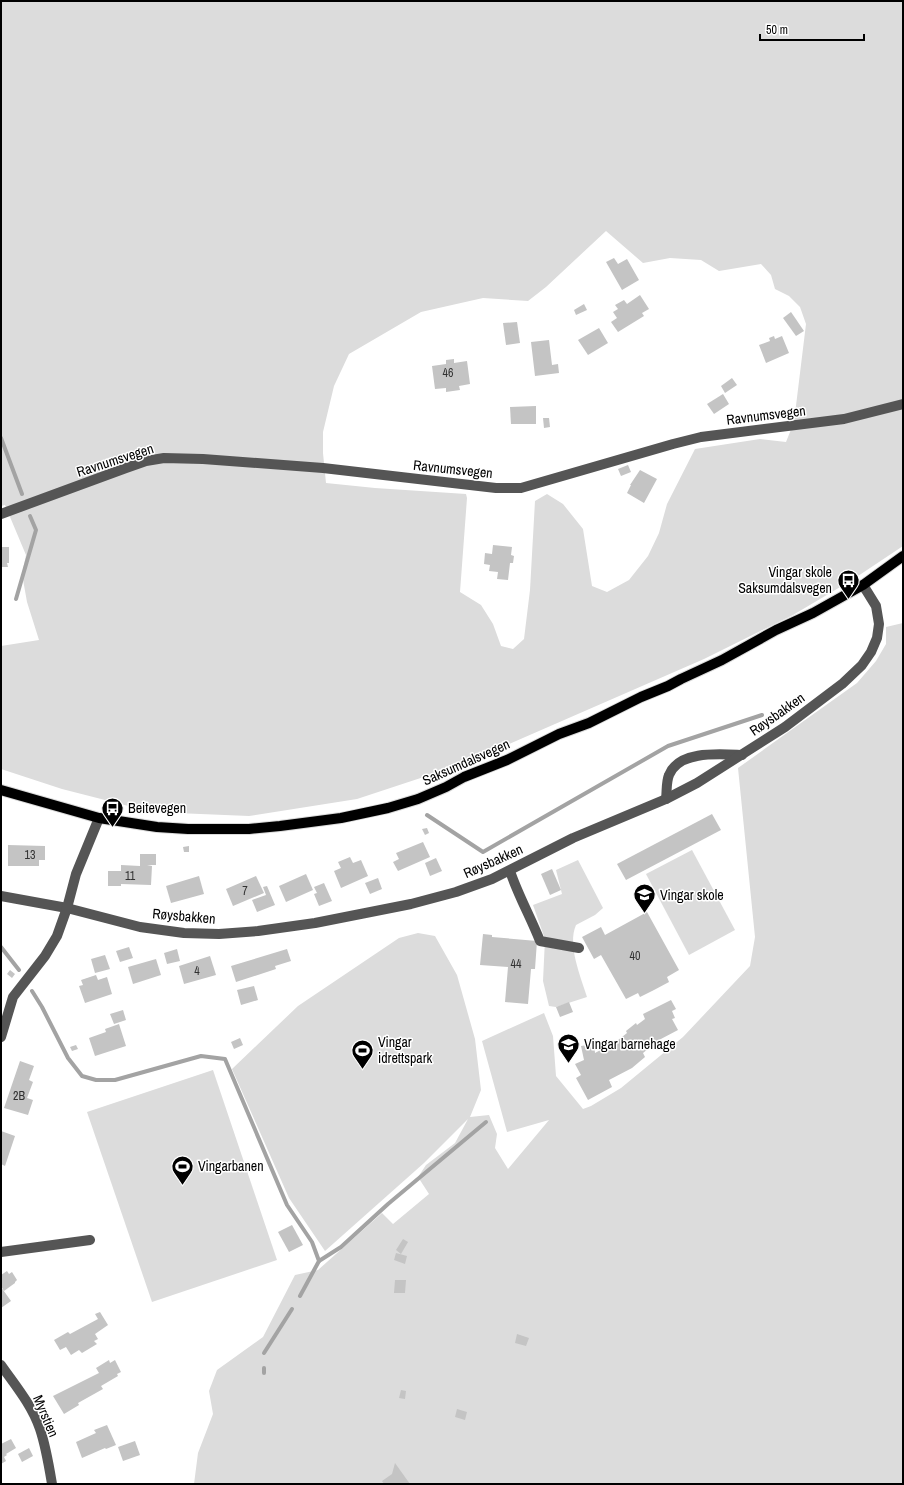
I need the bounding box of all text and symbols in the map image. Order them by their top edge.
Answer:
scale bar [760,16,864,42]
text: 50 m [766,22,788,38]
house number: 46 [443,365,453,381]
street label: Ravnumsvegen [725,401,807,429]
street label: Ravnumsvegen [74,439,156,481]
street label: Ravnumsvegen [412,456,494,482]
place label: Vingar skole Saksumdalsvegen [738,563,832,597]
bus stop icon: Vingar skole Saksumdalsvegen [835,567,861,600]
street label: Røysbakken [746,689,808,739]
street label: Saksumdalsvegen [419,735,513,789]
bus stop icon: Beitevegen [99,795,125,828]
place label: Beitevegen [128,799,186,817]
street label: Røysbakken [460,840,526,882]
house number: 13 [25,847,35,863]
house number: 11 [125,868,136,884]
school or university icon: Vingar skole [632,882,658,915]
house number: 7 [242,883,248,899]
place label: Vingar skole [660,886,724,904]
street label: Røysbakken [152,904,216,928]
house number: 40 [630,948,640,964]
house number: 44 [511,956,522,972]
house number: 4 [194,963,200,979]
school or university icon: Vingar barnehage [556,1031,582,1064]
place label: Vingar idrettspark [378,1033,432,1067]
place label: Vingar barnehage [584,1035,676,1053]
sports icon: Vingar idrettspark [350,1037,376,1070]
house number: 2B [13,1088,25,1104]
sports icon: Vingarbanen [169,1153,195,1186]
place label: Vingarbanen [198,1157,264,1175]
street label: Myrstien [29,1392,63,1440]

